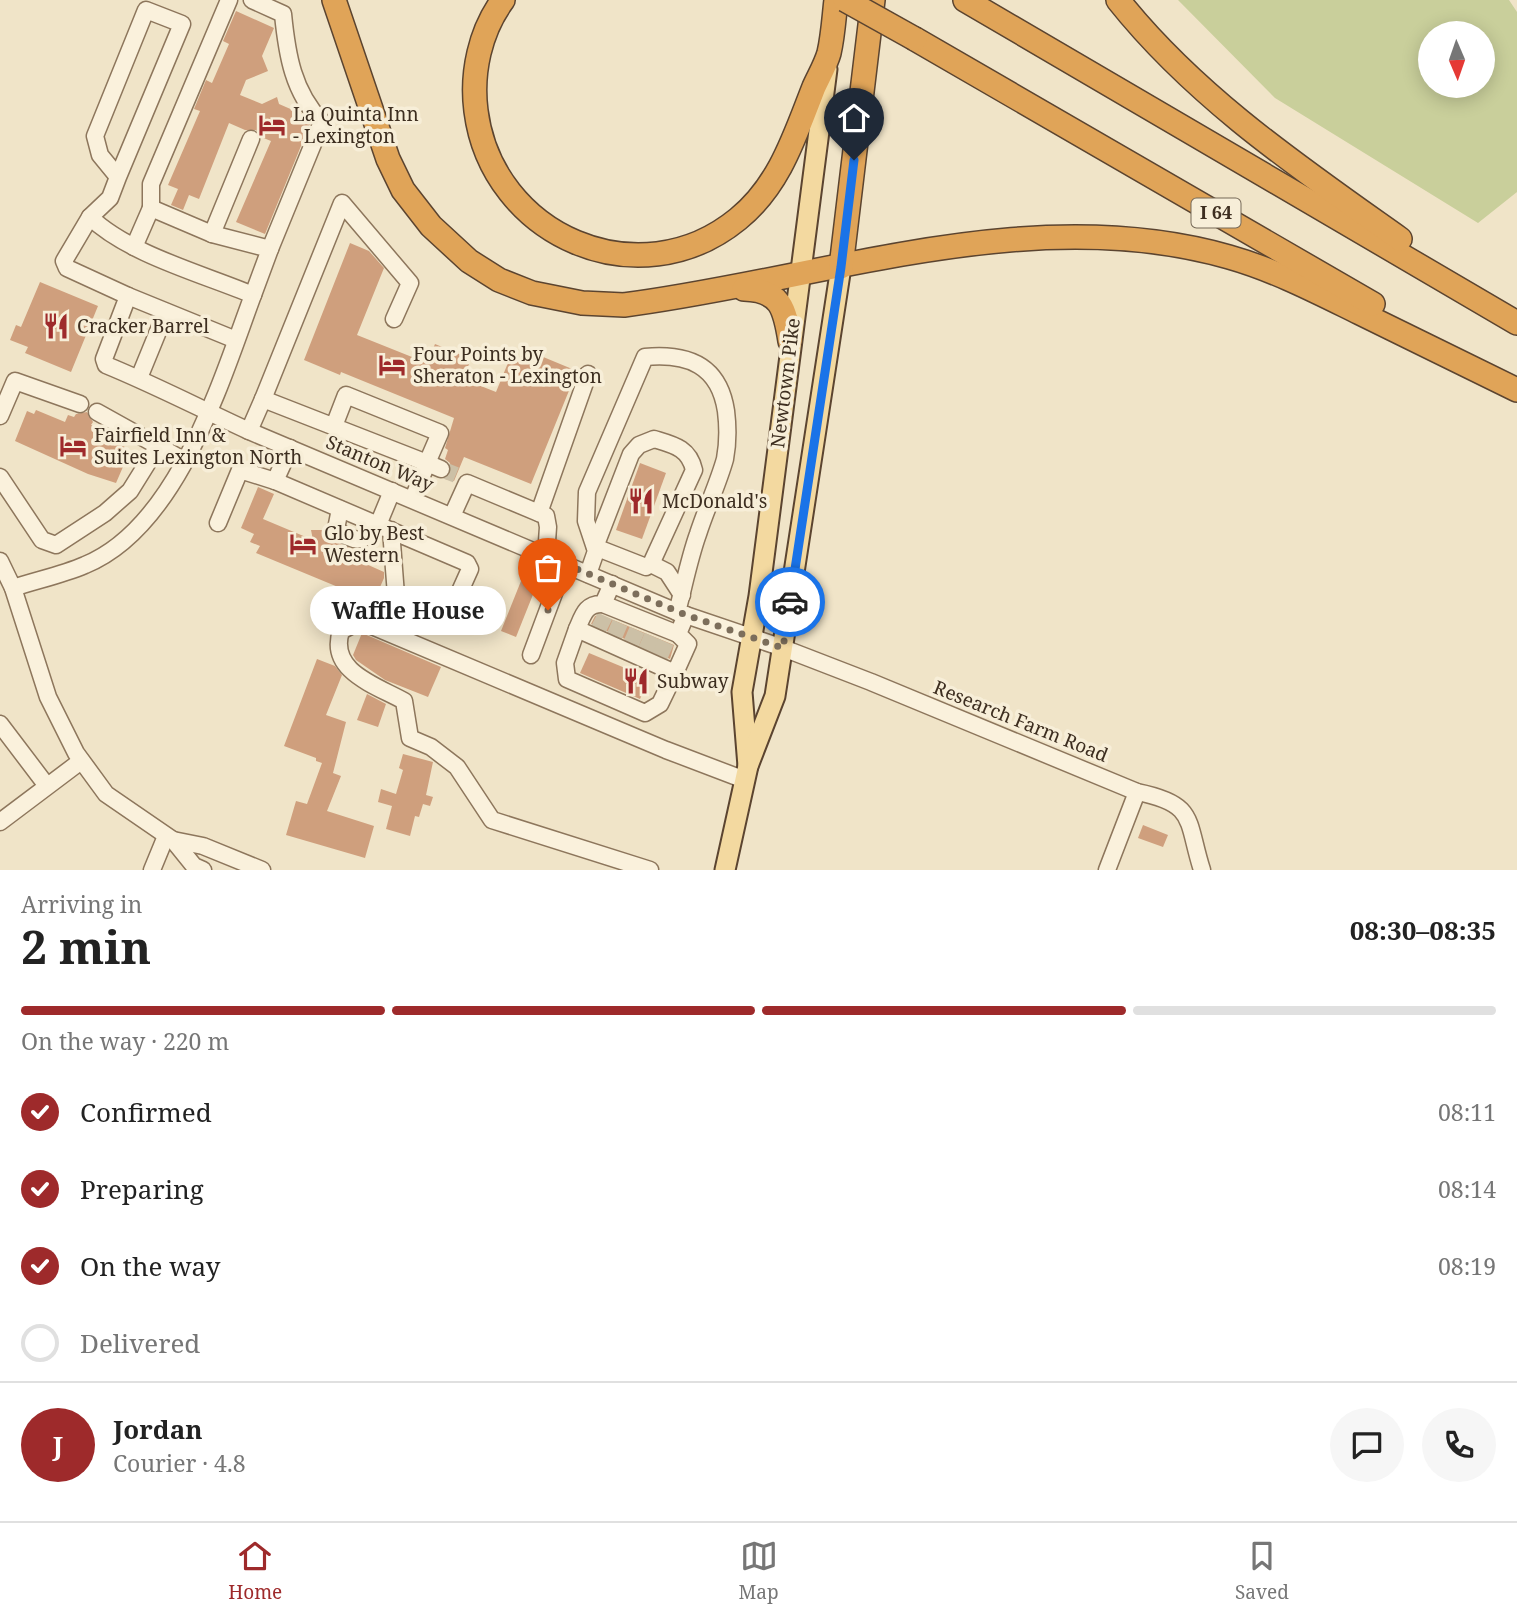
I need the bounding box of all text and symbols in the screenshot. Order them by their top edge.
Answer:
north arrow [1418,21,1494,98]
map controls [1418,21,1495,98]
pin [824,88,884,160]
icon: home [835,99,873,137]
place label: La Quinta Inn - Lexington [293,101,419,149]
hotel icon: La Quinta Inn - Lexington [257,110,287,140]
road number: I 64 [1192,198,1240,228]
restaurant icon: Cracker Barrel [41,311,71,341]
place label: Cracker Barrel [77,313,209,339]
street label: Newtown Pike [764,317,806,449]
place label: Four Points by Sheraton - Lexington [413,341,602,389]
hotel icon: Four Points by Sheraton - Lexington [377,350,407,380]
place label: Fairfield Inn & Suites Lexington North [94,422,302,470]
street label: Stanton Way [322,429,438,497]
hotel icon: Fairfield Inn & Suites Lexington North [58,431,88,461]
restaurant icon: McDonald's [626,486,656,516]
place label: McDonald's [662,488,767,514]
place label: Glo by Best Western [324,520,424,568]
hotel icon: Glo by Best Western [288,529,318,559]
pin [518,538,578,610]
icon: bag [529,549,567,587]
courier [755,567,825,637]
icon: car [771,583,809,621]
callout: Waffle House [310,586,506,634]
text: Waffle House [331,594,485,626]
restaurant icon: Subway [621,666,651,696]
place label: Subway [657,668,729,694]
street label: Research Farm Road [930,674,1112,768]
text: Arriving in [21,888,142,920]
text: 08:30–08:35 [1350,912,1496,948]
text: 2 min [21,915,151,977]
text: On the way · 220 m [21,1025,229,1057]
icon: check [21,1093,59,1131]
text: Confirmed [80,1094,212,1130]
text: 08:11 [1438,1096,1496,1128]
icon: check [21,1170,59,1208]
text: Preparing [80,1171,204,1207]
text: 08:14 [1438,1173,1496,1205]
icon: check [21,1247,59,1285]
text: On the way [80,1248,220,1284]
text: 08:19 [1438,1250,1496,1282]
text: Delivered [80,1325,200,1361]
button: chat [1330,1408,1404,1482]
button: phone [1422,1408,1496,1482]
text: Jordan [113,1411,203,1447]
text: J [53,1427,63,1463]
text: Courier · 4.8 [113,1447,246,1479]
tab: Home [228,1537,282,1605]
tab: Map [739,1537,779,1605]
tab: Saved [1235,1537,1289,1605]

